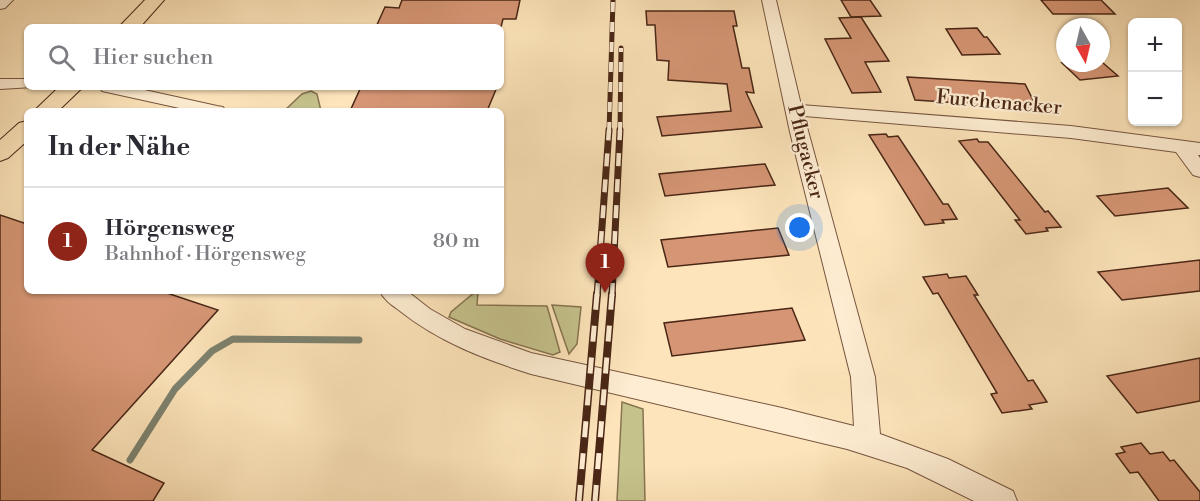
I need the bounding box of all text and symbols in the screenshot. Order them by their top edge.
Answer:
north arrow [1056,18,1110,72]
map controls [1128,18,1182,126]
button: + [1128,18,1182,72]
search box [24,24,504,90]
icon: search [45,41,78,74]
text: Hier suchen [93,44,213,71]
button: − [1128,72,1182,126]
street label: Furchenacker [935,85,1063,121]
street label: Pflugacker [781,102,829,202]
text: In der Nähe [48,131,190,163]
your location [785,213,814,242]
text: Hörgensweg [105,215,234,242]
text: 1 [63,229,72,254]
text: 80 m [433,229,480,254]
text: Bahnhof · Hörgensweg [105,242,306,267]
pin: 1 [586,244,624,293]

